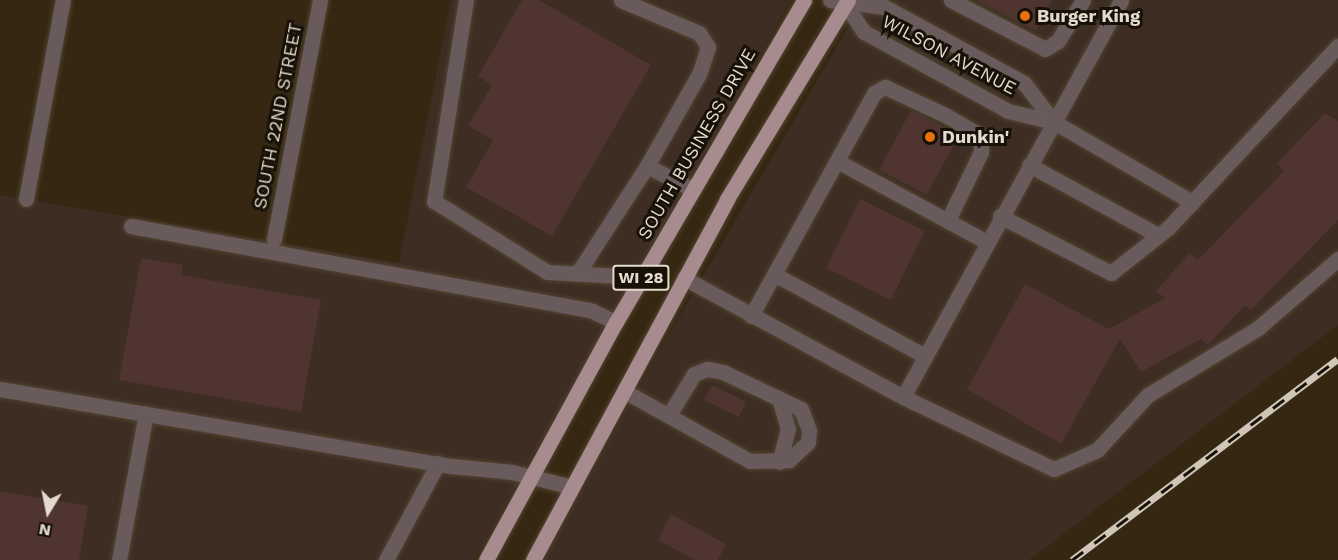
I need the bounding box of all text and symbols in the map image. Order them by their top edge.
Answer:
place label: Burger King [1037,5,1140,27]
marker: Burger King [1018,9,1032,23]
street label: WILSON AVENUE [878,10,1020,100]
street label: SOUTH 22ND STREET [249,21,307,211]
street label: SOUTH BUSINESS DRIVE [633,45,761,243]
place label: Dunkin' [942,126,1009,148]
marker: Dunkin' [923,130,937,144]
road number: WI 28 [611,265,671,291]
north arrow [18,482,78,542]
text: N [37,520,52,541]

